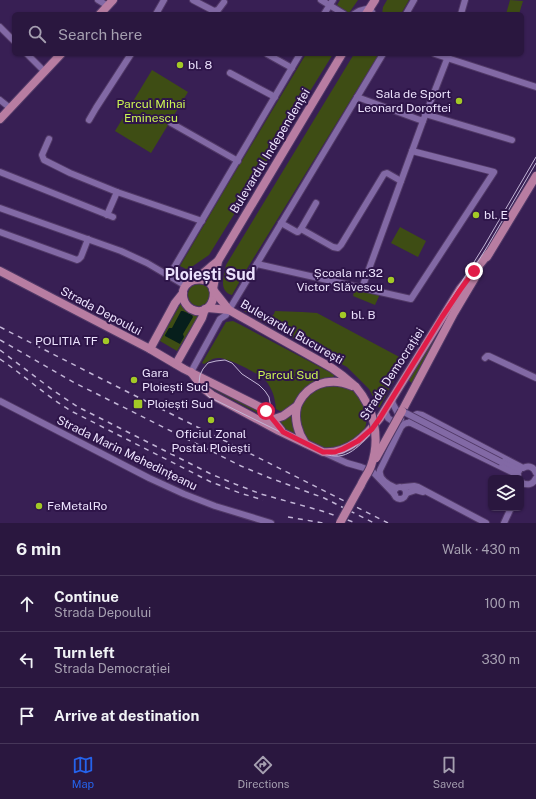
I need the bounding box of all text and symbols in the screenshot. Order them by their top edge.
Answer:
search box [12,12,524,56]
icon: search [26,23,48,45]
text: Search here [58,26,142,43]
place label: bl. 8 [188,58,212,72]
marker: bl. 8 [175,60,185,70]
street label: Bulevardul Independenței [227,86,313,216]
place label: Sala de Sport Leonard Doroftei [358,87,451,115]
marker: Sala de Sport Leonard Doroftei [454,96,464,106]
park label: Parcul Mihai Eminescu [116,97,186,125]
place label: bl. E [484,208,508,222]
marker: bl. E [471,210,481,220]
route end [465,262,483,280]
district label: Ploiești Sud [164,265,256,284]
place label: Școala nr.32 Victor Slăvescu [297,266,383,294]
marker: Școala nr.32 Victor Slăvescu [386,275,396,285]
street label: Strada Depoului [58,284,144,338]
street label: Bulevardul București [238,297,346,367]
place label: bl. B [351,308,375,322]
marker: bl. B [338,310,348,320]
street label: Strada Democrației [357,325,427,423]
place label: POLITIA TF [35,334,98,348]
marker: POLITIA TF [101,336,111,346]
place label: Gara Ploiești Sud [142,366,208,394]
park label: Parcul Sud [257,368,319,382]
marker: Gara Ploiești Sud [129,375,139,385]
place label: Ploiești Sud [147,397,213,411]
marker: Ploiești Sud [132,398,144,410]
route start [257,402,275,420]
street label: Strada Marin Mehedințeanu [54,413,200,493]
marker: Oficiul Zonal Postal Ploiești [206,415,216,425]
place label: Oficiul Zonal Postal Ploiești [171,427,251,455]
map controls [488,475,524,511]
button: layers [488,475,524,511]
place label: FeMetalRo [47,499,108,513]
marker: FeMetalRo [34,501,44,511]
text: 6 min [16,539,61,559]
text: Walk · 430 m [442,542,520,557]
text: Continue [54,588,119,605]
icon: ahead [16,593,38,615]
text: 100 m [484,596,520,611]
text: Strada Depoului [54,605,151,620]
text: Turn left [54,644,115,661]
icon: left [16,649,38,671]
text: 330 m [481,652,520,667]
text: Strada Democrației [54,661,170,676]
icon: arrive [16,705,38,727]
text: Arrive at destination [54,707,199,724]
tab: Map [72,754,94,790]
tab: Directions [238,754,289,790]
tab: Saved [433,754,464,790]

